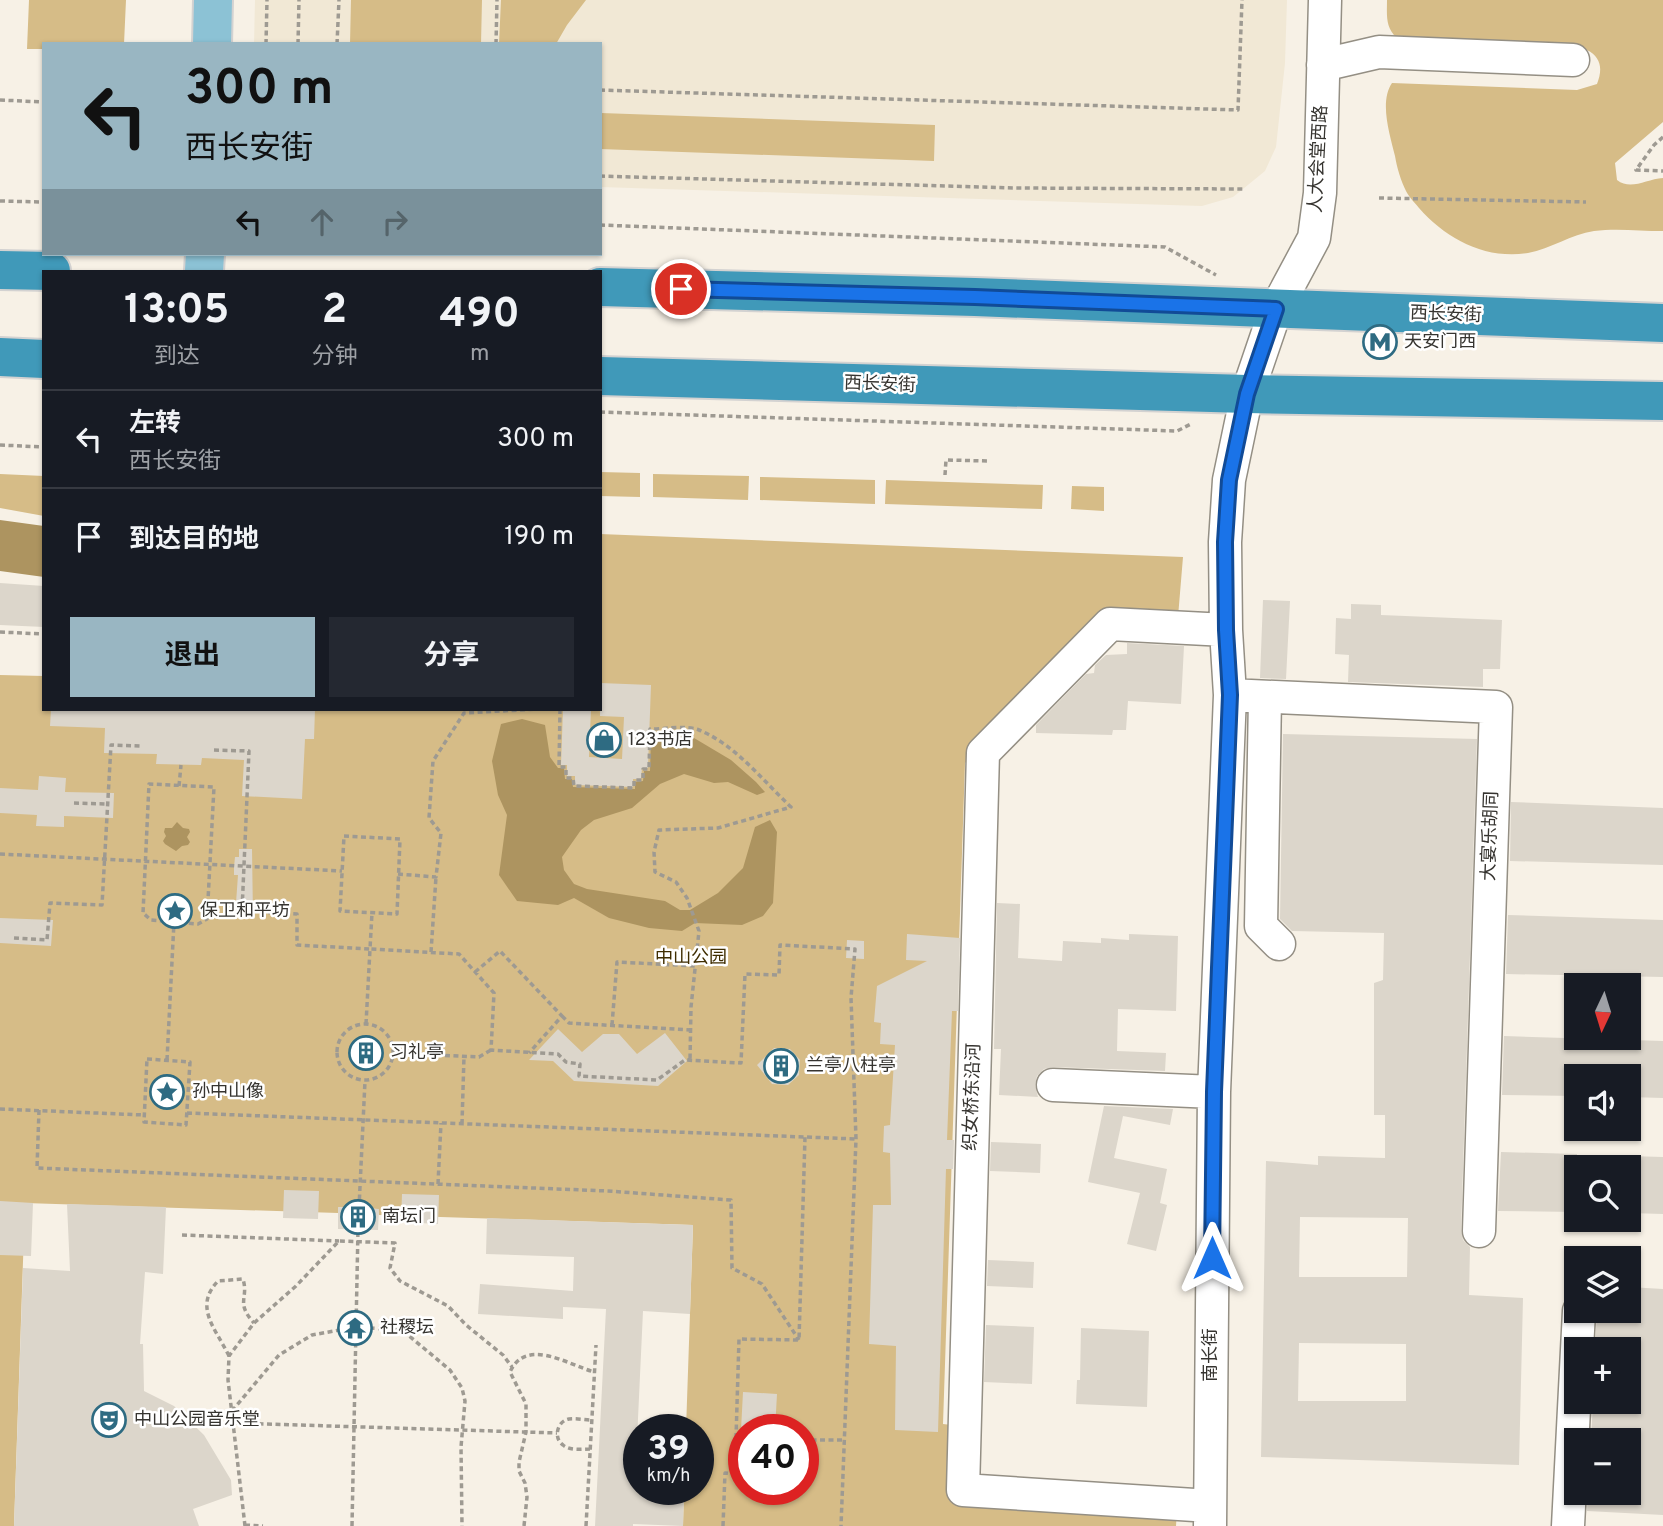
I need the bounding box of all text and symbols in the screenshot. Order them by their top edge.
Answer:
text: 300 m [185,60,333,122]
icon: left [70,70,161,161]
street label: 人大会堂西路 [1305,104,1333,214]
text: 西长安街 [185,130,313,170]
icon: left [230,203,268,241]
icon: ahead [303,203,341,241]
icon: right [376,203,414,241]
pin [651,259,711,319]
icon: arrive [662,270,700,308]
text: 13:05 [124,285,229,338]
text: 2 [322,285,347,338]
text: 490 [439,289,520,342]
street label: 西长安街 [1410,302,1482,328]
metro station icon: 天安门西 [1361,323,1399,361]
place label: 天安门西 [1404,331,1476,354]
text: m [470,340,489,369]
text: 到达 [154,343,200,372]
text: 分钟 [311,343,357,372]
street label: 西长安街 [844,372,916,398]
text: 左转 [129,408,181,441]
icon: left [70,420,108,458]
text: 300 m [497,423,574,456]
text: 西长安街 [129,448,221,477]
icon: arrive [70,518,108,556]
text: 190 m [504,521,574,554]
text: 到达目的地 [129,524,259,557]
button: 退出 [70,617,315,697]
button: 分享 [329,617,574,697]
shop icon: 123书店 [585,721,623,759]
place label: 123书店 [628,729,693,752]
street label: 大宴乐胡同 [1478,791,1504,881]
place icon: 保卫和平坊 [156,892,194,930]
place label: 保卫和平坊 [200,900,290,923]
park label: 中山公园 [655,947,727,970]
north arrow [1564,973,1642,1050]
map controls [1564,973,1641,1505]
building icon: 习礼亭 [347,1034,385,1072]
place label: 习礼亭 [390,1042,444,1065]
street label: 织女桥东沿河 [960,1043,986,1151]
building icon: 兰亭八柱亭 [762,1047,800,1085]
place label: 兰亭八柱亭 [806,1055,896,1078]
button: sound [1564,1064,1641,1141]
place icon: 孙中山像 [148,1073,186,1111]
place label: 孙中山像 [192,1081,264,1104]
button: search [1564,1155,1641,1232]
building icon: 南坛门 [339,1198,377,1236]
place label: 南坛门 [382,1206,436,1229]
position arrow [1175,1221,1249,1295]
button: layers [1564,1246,1641,1323]
temple icon: 社稷坛 [336,1309,374,1347]
place label: 社稷坛 [380,1317,434,1340]
street label: 南长街 [1200,1328,1223,1382]
button: + [1564,1337,1641,1414]
theatre icon: 中山公园音乐堂 [90,1401,128,1439]
place label: 中山公园音乐堂 [134,1409,260,1432]
speed limit sign: 40 [728,1414,819,1505]
text: 39 [647,1428,690,1472]
button: − [1564,1428,1641,1505]
text: km/h [647,1465,690,1488]

